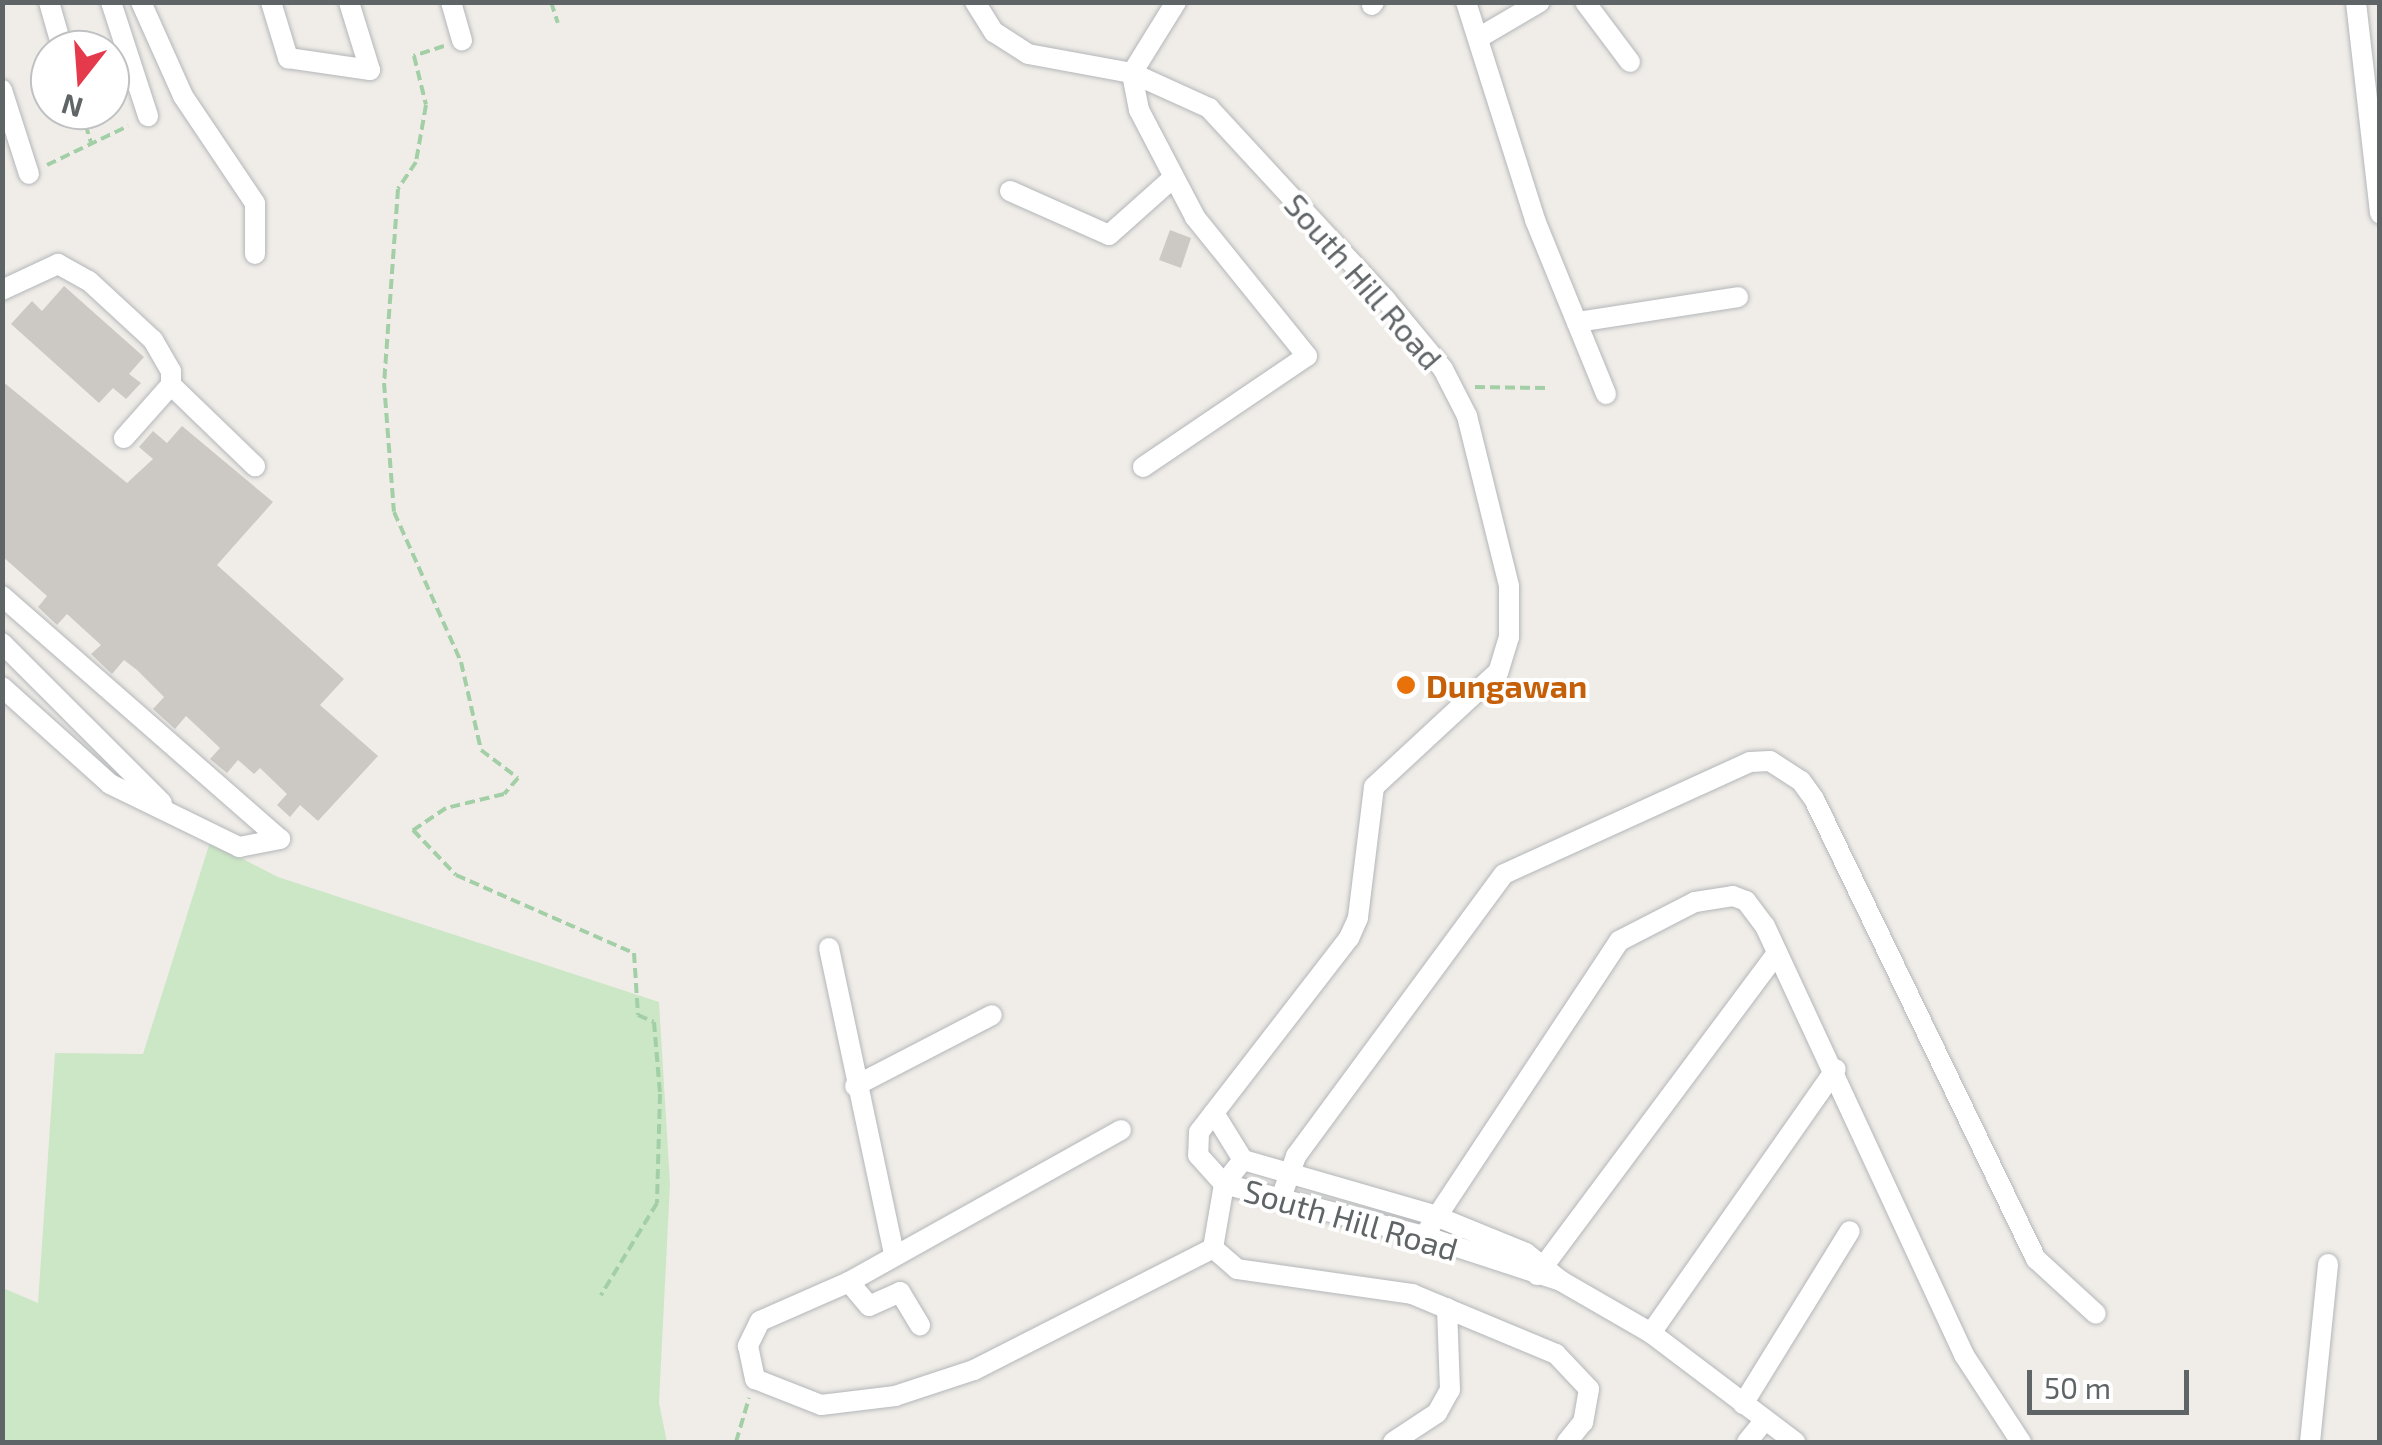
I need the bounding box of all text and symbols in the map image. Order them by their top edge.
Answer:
north arrow [30,30,130,130]
text: N [57,88,86,126]
street label: South Hill Road [1277,185,1451,377]
place label: Dungawan [1426,666,1587,704]
marker: Dungawan [1395,674,1417,696]
street label: South Hill Road [1239,1170,1463,1268]
scale bar [2032,1350,2194,1412]
text: 50 m [2044,1369,2111,1405]

